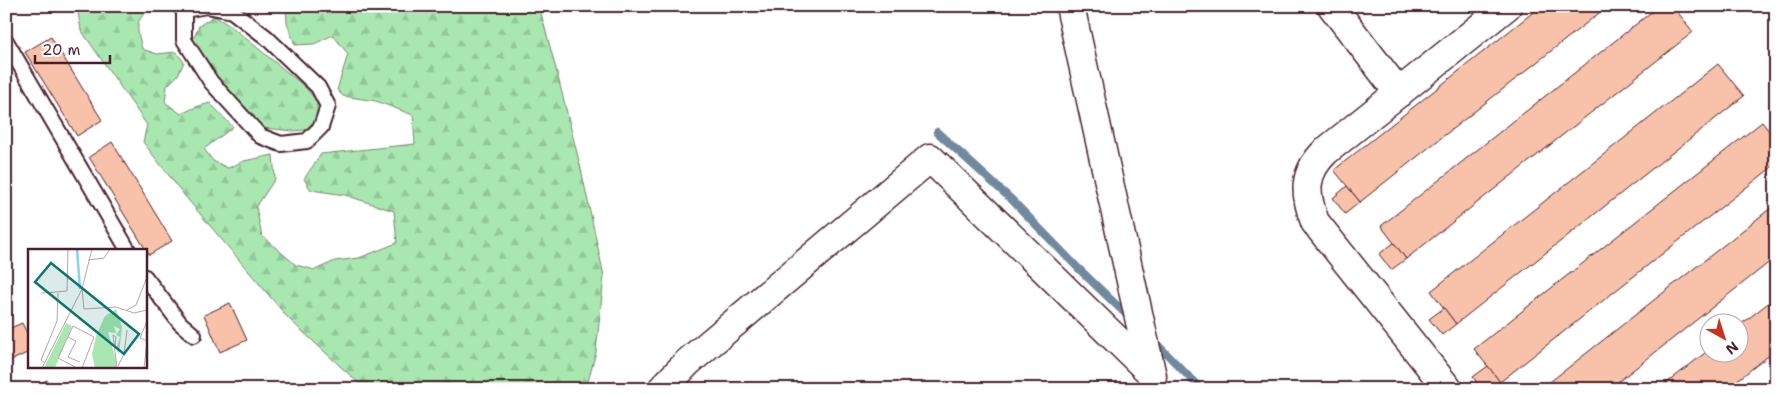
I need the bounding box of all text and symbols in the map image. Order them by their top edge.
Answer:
scale bar [35,32,110,64]
text: 20 m [42,40,81,60]
inset map [28,249,146,368]
north arrow [1700,312,1750,362]
text: N [1722,338,1742,359]

